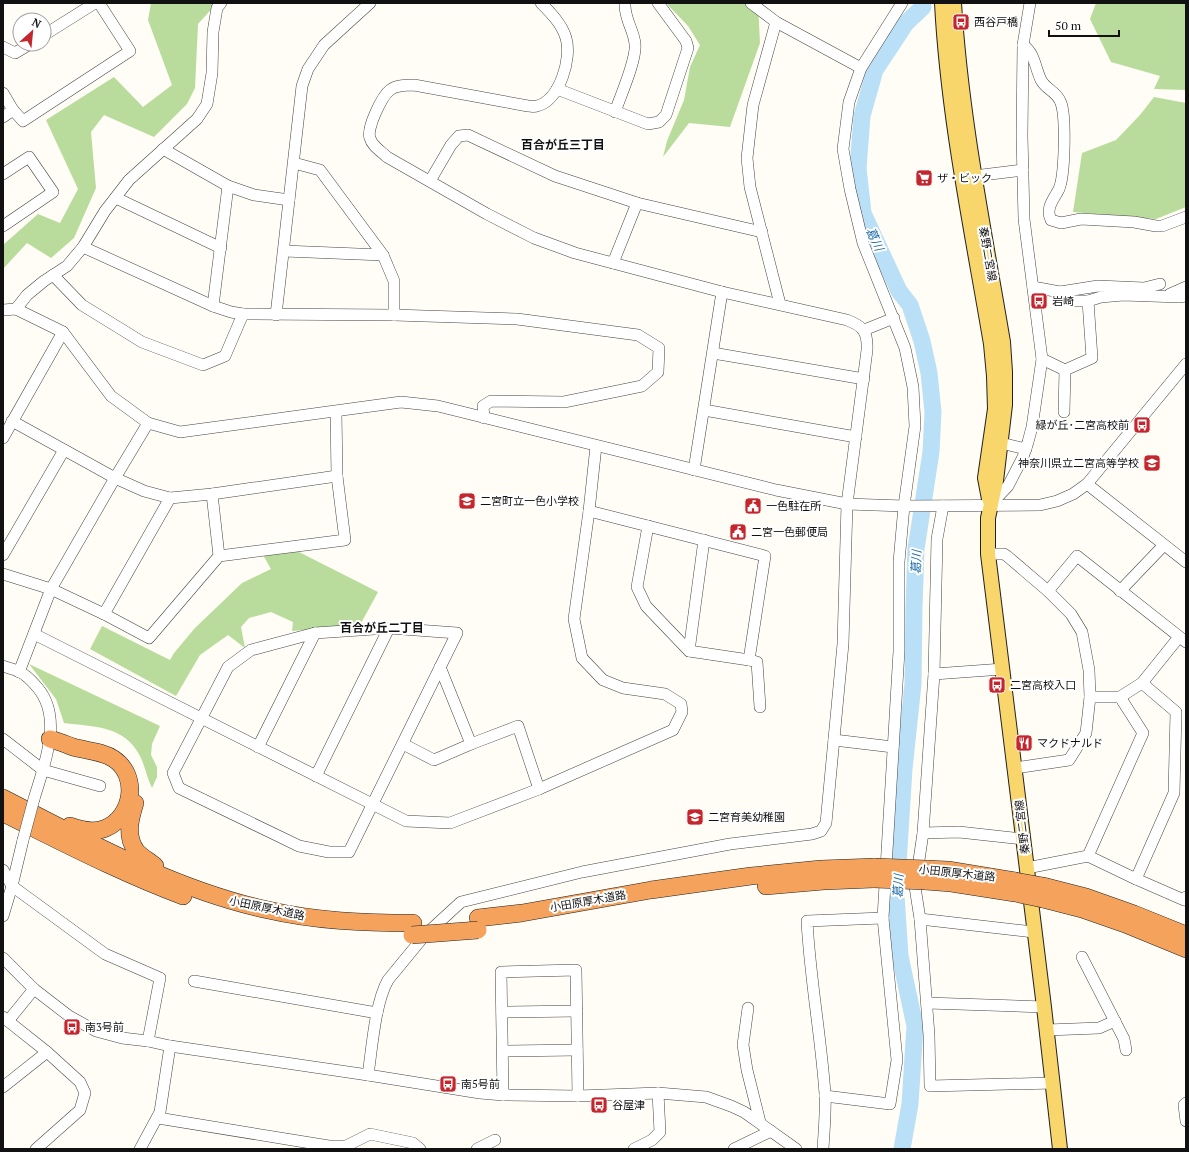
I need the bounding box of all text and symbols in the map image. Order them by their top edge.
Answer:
north arrow [12,12,52,52]
bus stop icon: 西谷戸橋 [951,12,971,32]
scale bar [1049,12,1119,38]
text: N [30,15,44,32]
place label: 西谷戸橋 [974,15,1018,29]
text: 50 m [1055,18,1082,33]
district label: 百合が丘三丁目 [521,137,605,152]
supermarket icon: ザ・ビック [914,168,934,188]
place label: ザ・ビック [937,171,992,185]
water label: 葛川 [863,225,888,255]
street label: 秦野二宮線 [976,226,1000,282]
bus stop icon: 岩崎 [1029,291,1049,311]
place label: 岩崎 [1052,294,1074,308]
bus stop icon: 緑が丘･二宮高校前 [1132,415,1152,435]
place label: 緑が丘･二宮高校前 [1036,418,1129,432]
school or university icon: 神奈川県立二宮高等学校 [1142,453,1162,473]
place label: 神奈川県立二宮高等学校 [1018,456,1139,470]
school or university icon: 二宮町立一色小学校 [457,491,477,511]
place label: 二宮町立一色小学校 [480,494,579,508]
public building icon: 一色駐在所 [743,496,763,516]
place label: 一色駐在所 [766,499,822,513]
public building icon: 二宮一色郵便局 [728,522,748,542]
place label: 二宮一色郵便局 [751,525,828,539]
water label: 葛川 [908,548,924,574]
district label: 百合が丘二丁目 [340,620,424,635]
bus stop icon: 二宮高校入口 [987,675,1007,695]
place label: 二宮高校入口 [1010,678,1076,692]
restaurant icon: マクドナルド [1014,733,1034,753]
place label: マクドナルド [1037,736,1103,750]
street label: 秦野二宮線 [1012,799,1032,855]
school or university icon: 二宮育美幼稚園 [685,807,705,827]
place label: 二宮育美幼稚園 [708,810,785,824]
street label: 小田原厚木道路 [918,862,996,884]
water label: 葛川 [890,872,906,898]
street label: 小田原厚木道路 [549,887,627,915]
street label: 小田原厚木道路 [228,893,306,923]
bus stop icon: 南3号前 [62,1017,82,1037]
place label: 南3号前 [85,1020,124,1034]
bus stop icon: 南5号前 [438,1074,458,1094]
place label: 南5号前 [461,1077,500,1091]
bus stop icon: 谷屋津 [589,1095,609,1115]
place label: 谷屋津 [612,1098,645,1112]

